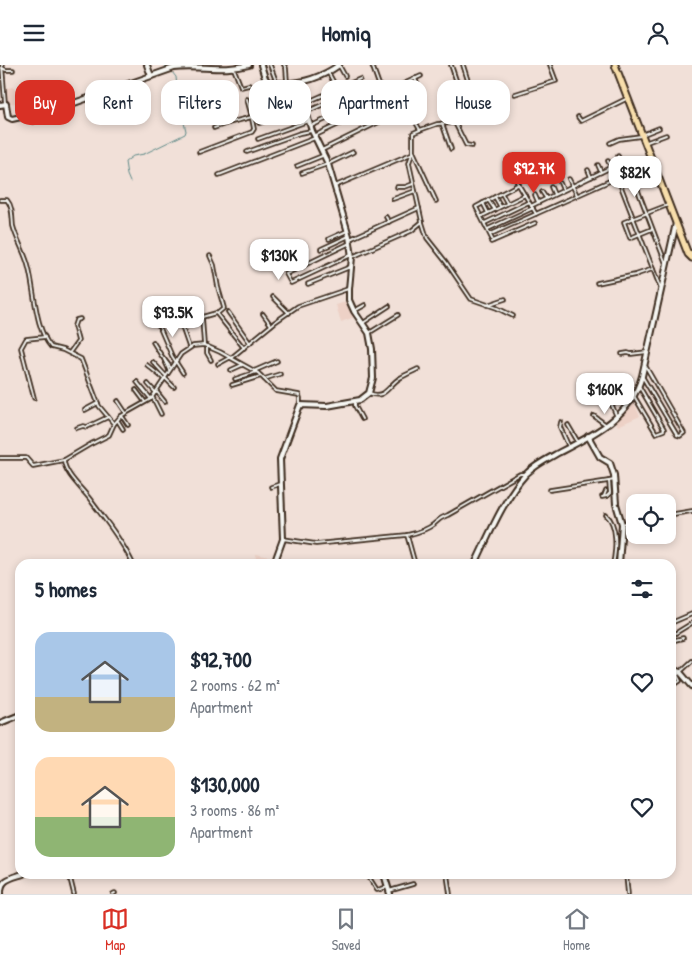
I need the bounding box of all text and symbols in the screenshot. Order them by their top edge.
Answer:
text: Homiq [321,18,371,48]
icon: menu [20,19,48,47]
icon: person [644,19,672,47]
chip: Buy [15,80,75,125]
chip: Rent [85,80,151,125]
chip: Filters [161,80,239,125]
chip: New [249,80,311,125]
chip: Apartment [321,80,427,125]
chip: House [437,80,510,125]
pin: $92.7K [493,151,575,194]
pin: $82K [605,155,665,198]
text: $92.7K [513,157,555,179]
text: $82K [620,161,650,183]
pin: $130K [244,239,314,281]
text: $130K [261,244,297,266]
pin: $93.5K [132,295,214,338]
text: $93.5K [153,301,193,323]
pin: $160K [570,373,640,415]
text: $160K [587,378,623,400]
map controls [626,494,676,544]
button: locate [626,494,676,544]
text: 5 homes [35,575,97,604]
icon: filters [628,575,656,603]
text: $92,700 [190,645,252,674]
icon: home [75,652,135,712]
icon: heart [628,668,656,696]
text: 2 rooms · 62 m² [190,674,280,696]
text: Apartment [190,696,253,718]
text: $130,000 [190,770,260,799]
icon: home [75,777,135,837]
icon: heart [628,793,656,821]
text: 3 rooms · 86 m² [190,799,279,821]
text: Apartment [190,821,253,843]
tab: Map [101,905,129,954]
tab: Saved [332,905,360,954]
tab: Home [563,905,591,954]

